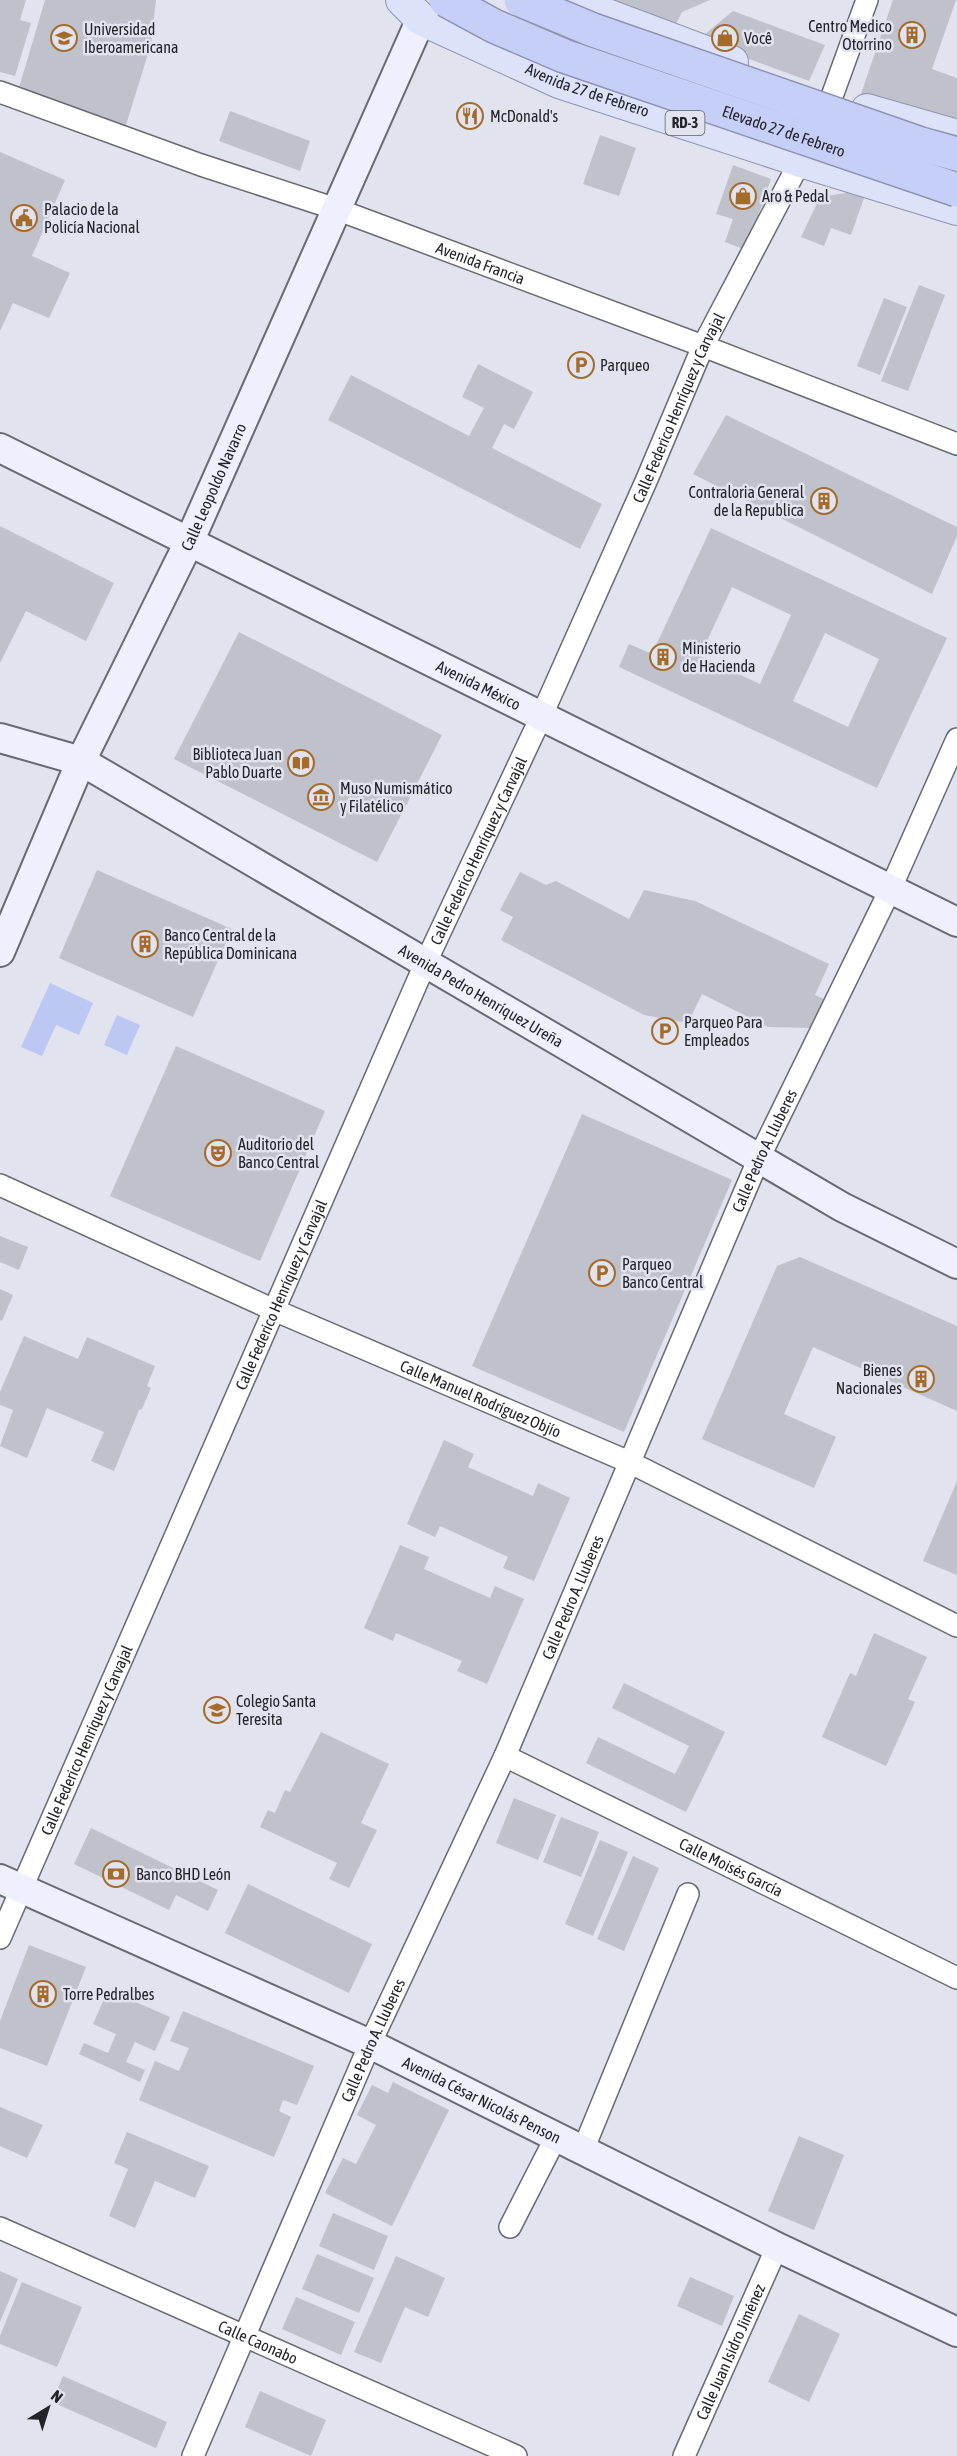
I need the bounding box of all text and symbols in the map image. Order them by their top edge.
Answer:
place label: Centro Medico Otorrino [808,17,892,53]
place label: Universidad Iberoamericana [84,20,178,56]
building icon: Centro Medico Otorrino [897,20,927,50]
school or university icon: Universidad Iberoamericana [49,23,79,53]
shop icon: Você [710,23,740,53]
place label: Você [744,29,772,47]
street label: Avenida 27 de Febrero [523,59,651,120]
restaurant icon: McDonald's [455,101,485,131]
street label: Elevado 27 de Febrero [720,102,848,160]
place label: McDonald's [490,107,559,125]
road number: RD-3 [666,111,704,135]
shop icon: Aro & Pedal [728,181,758,211]
place label: Aro & Pedal [762,187,830,205]
place label: Palacio de la Policía Nacional [44,200,141,236]
public building icon: Palacio de la Policía Nacional [9,203,39,233]
street label: Avenida Francia [434,238,527,288]
street label: Calle Federico Henríquez y Carvajal [629,309,728,505]
parking icon: Parqueo [566,350,596,380]
place label: Parqueo [600,356,650,375]
street label: Calle Leopoldo Navarro [177,420,250,554]
place label: Contraloria General de la Republica [689,483,805,520]
building icon: Contraloria General de la Republica [809,486,839,516]
place label: Ministerio de Hacienda [682,639,755,675]
building icon: Ministerio de Hacienda [648,642,678,672]
street label: Avenida México [433,657,524,713]
place label: Biblioteca Juan Pablo Duarte [192,745,282,781]
library icon: Biblioteca Juan Pablo Duarte [286,748,316,778]
street label: Calle Federico Henríquez y Carvajal [426,753,530,947]
place label: Muso Numismático y Filatélico [340,779,453,816]
museum icon: Muso Numismático y Filatélico [306,782,336,812]
place label: Banco Central de la República Dominicana [164,926,297,963]
building icon: Banco Central de la República Dominicana [130,929,160,959]
street label: Avenida Pedro Henríquez Ureña [396,940,566,1051]
place label: Parqueo Para Empleados [684,1013,763,1050]
parking icon: Parqueo Para Empleados [650,1016,680,1046]
street label: Calle Pedro A. Lluberes [728,1086,800,1215]
place label: Auditorio del Banco Central [238,1135,320,1171]
theatre icon: Auditorio del Banco Central [203,1138,233,1168]
street label: Calle Federico Henríquez y Carvajal [231,1196,330,1392]
place label: Parqueo Banco Central [622,1255,704,1291]
parking icon: Parqueo Banco Central [587,1258,617,1288]
street label: Calle Manuel Rodríguez Objío [398,1356,564,1441]
place label: Bienes Nacionales [836,1361,902,1397]
building icon: Bienes Nacionales [906,1364,936,1394]
street label: Calle Pedro A. Lluberes [538,1532,607,1662]
street label: Calle Federico Henríquez y Carvajal [37,1642,136,1838]
place label: Colegio Santa Teresita [236,1692,316,1728]
school or university icon: Colegio Santa Teresita [202,1695,232,1725]
street label: Calle Moisés García [677,1834,786,1900]
bank icon: Banco BHD León [101,1859,131,1889]
place label: Banco BHD León [136,1865,231,1883]
street label: Calle Pedro A. Lluberes [337,1975,408,2104]
building icon: Torre Pedralbes [28,1979,58,2009]
place label: Torre Pedralbes [63,1985,155,2003]
street label: Avenida César Nicolás Penson [400,2053,564,2147]
street label: Calle Juan Isidro Jiménez [692,2281,768,2422]
street label: Calle Caonabo [215,2317,300,2367]
north arrow [18,2378,78,2438]
text: N [48,2386,67,2406]

